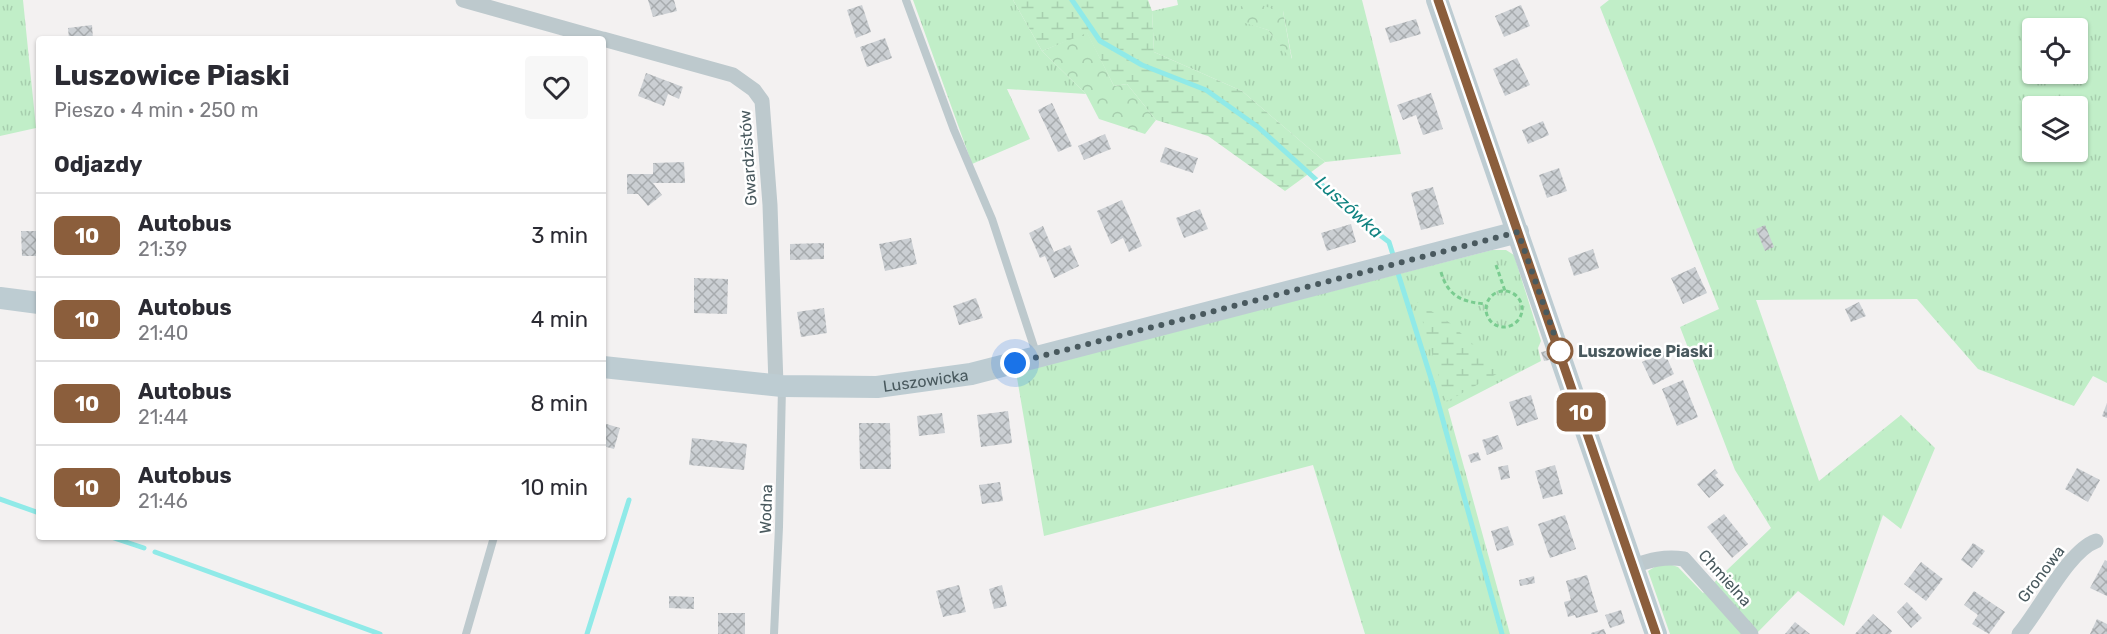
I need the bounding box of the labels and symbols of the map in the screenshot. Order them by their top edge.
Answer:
street label: Gwardzistów [735,109,761,207]
water label: Luszówka [1311,171,1388,243]
marker: Luszowice Piaski [1547,338,1573,364]
place label: Luszowice Piaski [1578,342,1713,361]
your location [1000,348,1030,378]
street label: Luszowicka [882,365,969,396]
line badge: 10 [1554,392,1608,432]
street label: Wodna [756,484,776,534]
street label: Gronowa [2014,542,2068,606]
street label: Chmielna [1695,546,1755,610]

